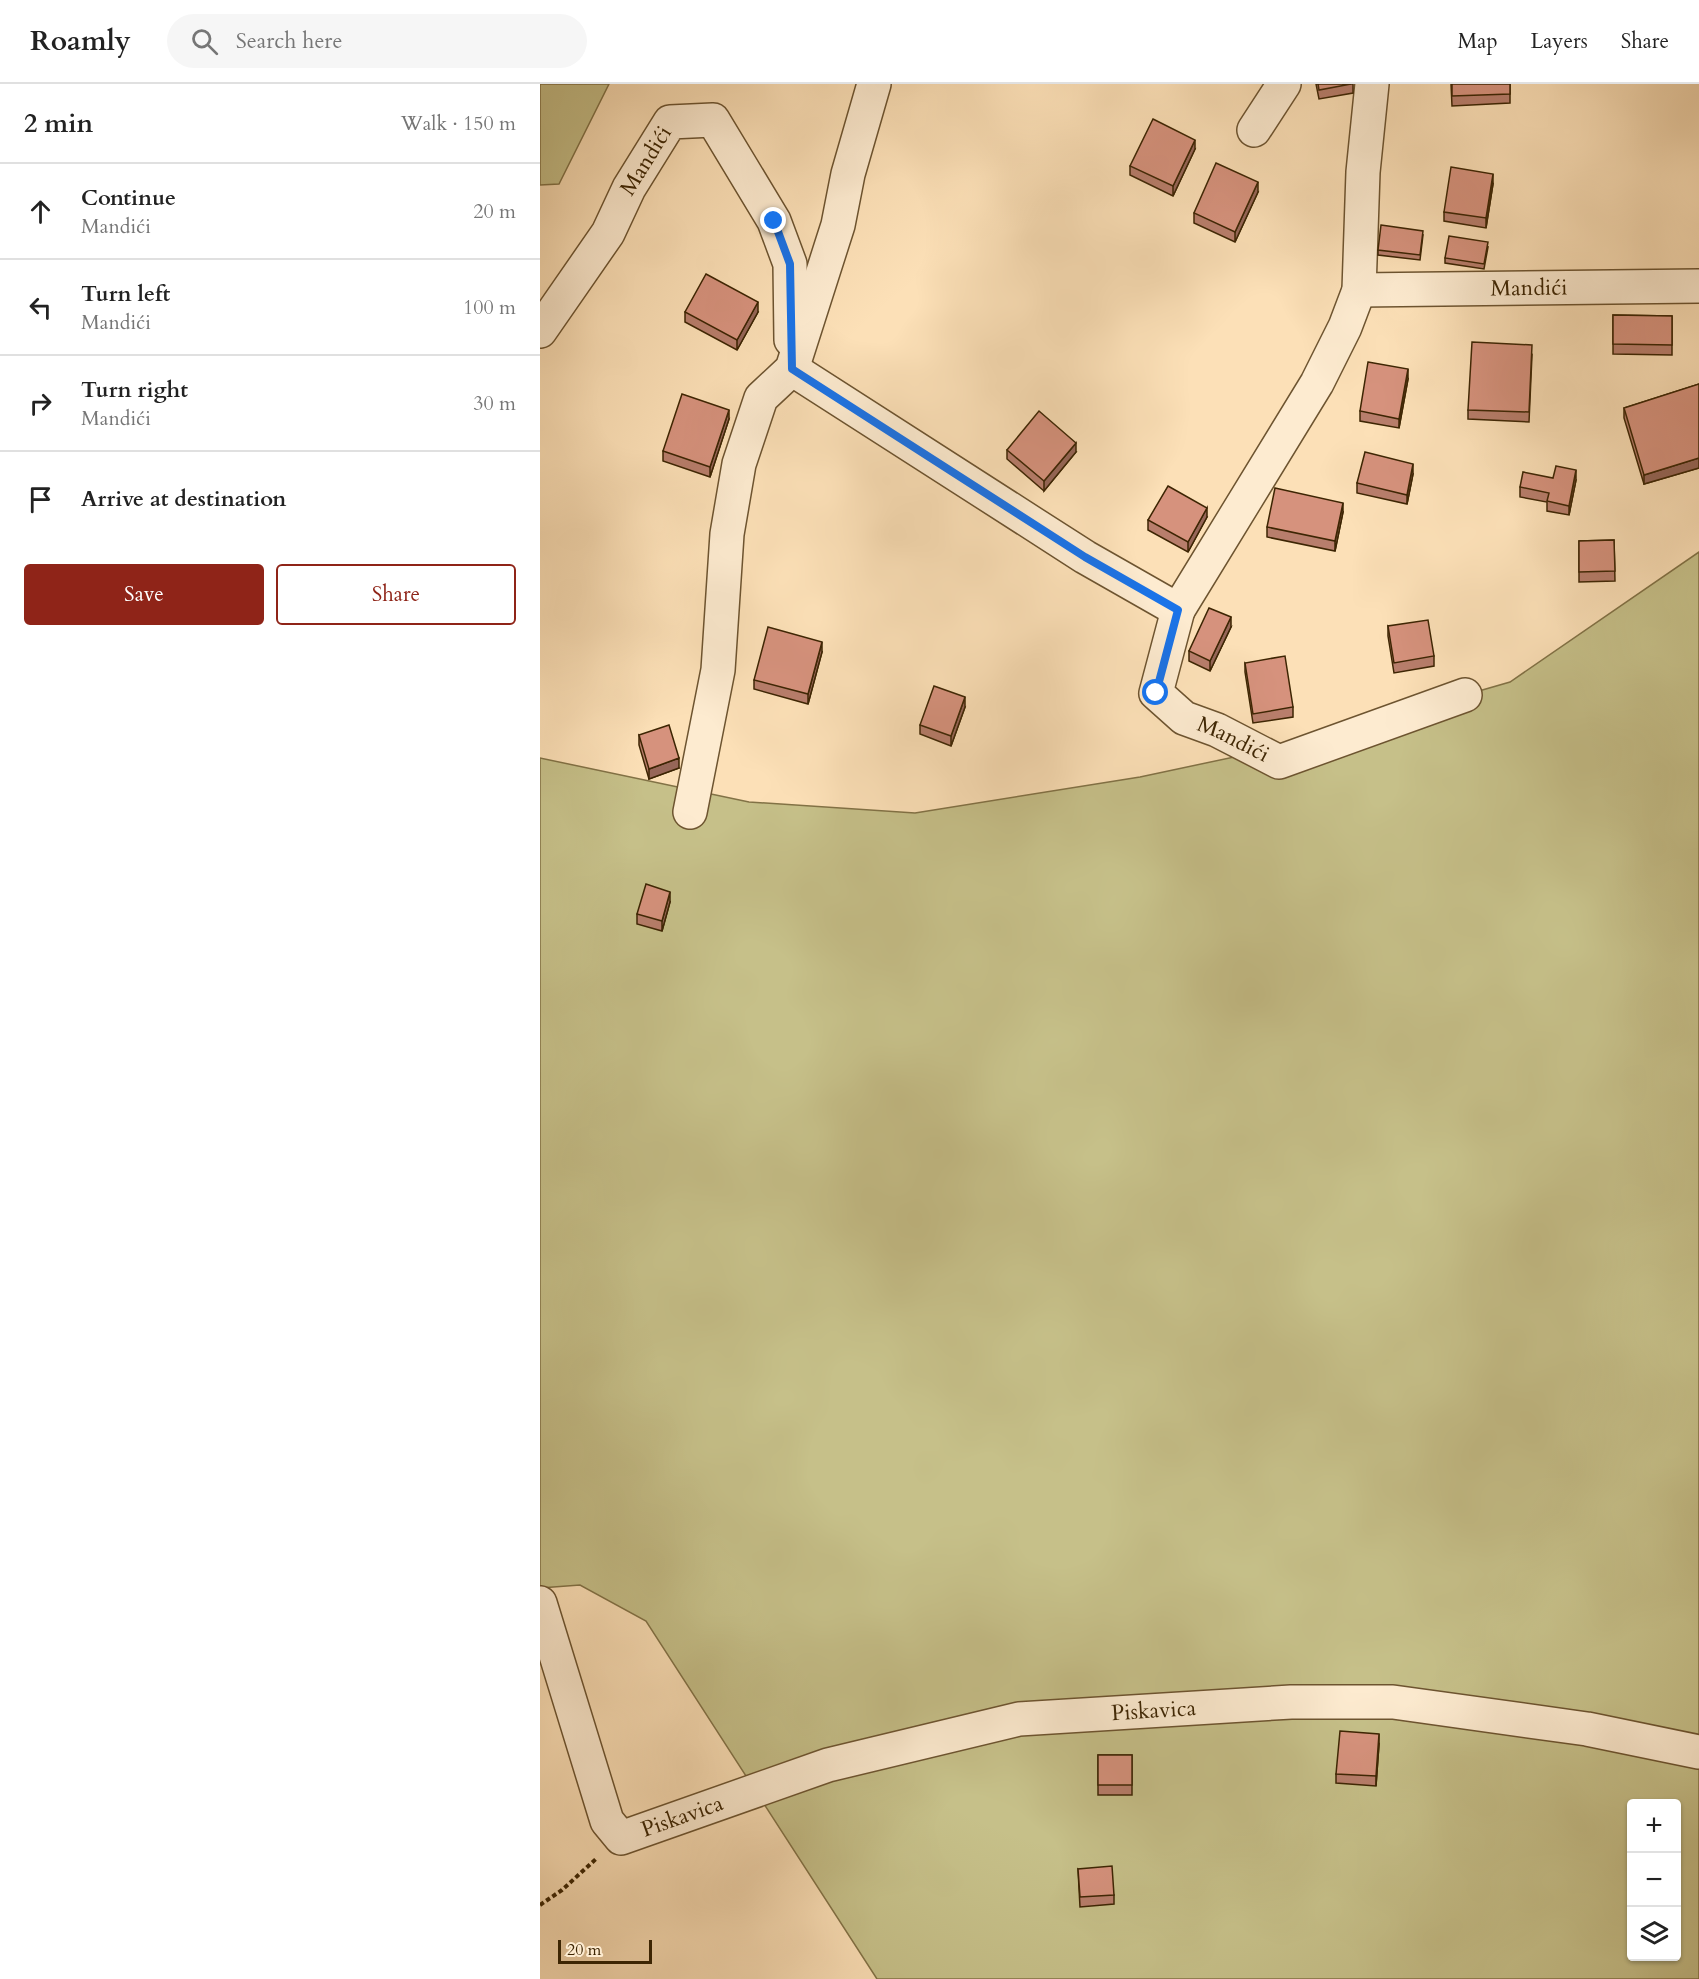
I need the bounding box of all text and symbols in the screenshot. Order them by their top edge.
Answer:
search box [167,14,587,68]
text: Roamly [30,22,131,60]
icon: search [188,25,221,58]
text: Search here [236,26,342,56]
text: Map [1458,27,1498,56]
text: Layers [1531,27,1588,56]
text: Share [1621,27,1669,56]
text: 2 min [24,106,93,141]
text: Walk · 150 m [401,110,516,137]
street label: Mandići [613,120,679,201]
text: Continue [81,183,176,213]
icon: ahead [24,195,57,228]
text: 20 m [473,198,516,225]
route end [760,207,786,233]
text: Mandići [81,213,151,240]
street label: Mandići [1490,273,1568,303]
text: Turn left [81,279,170,309]
icon: left [24,291,57,324]
text: 100 m [463,294,516,321]
text: Mandići [81,309,151,336]
text: Turn right [81,375,188,405]
icon: right [24,387,57,420]
text: 30 m [473,390,516,417]
text: Mandići [81,405,151,432]
icon: arrive [24,483,57,516]
text: Arrive at destination [81,484,286,514]
button: Save [24,564,264,625]
button: Share [276,564,516,625]
route start [1142,679,1168,705]
street label: Mandići [1193,709,1274,769]
street label: Piskavica [1110,1693,1197,1728]
street label: Piskavica [637,1788,728,1845]
map controls [1627,1799,1681,1961]
button: + [1627,1799,1681,1853]
button: − [1627,1853,1681,1907]
button: layers [1627,1907,1681,1961]
scale bar [558,1937,652,1964]
text: 20 m [567,1939,601,1961]

